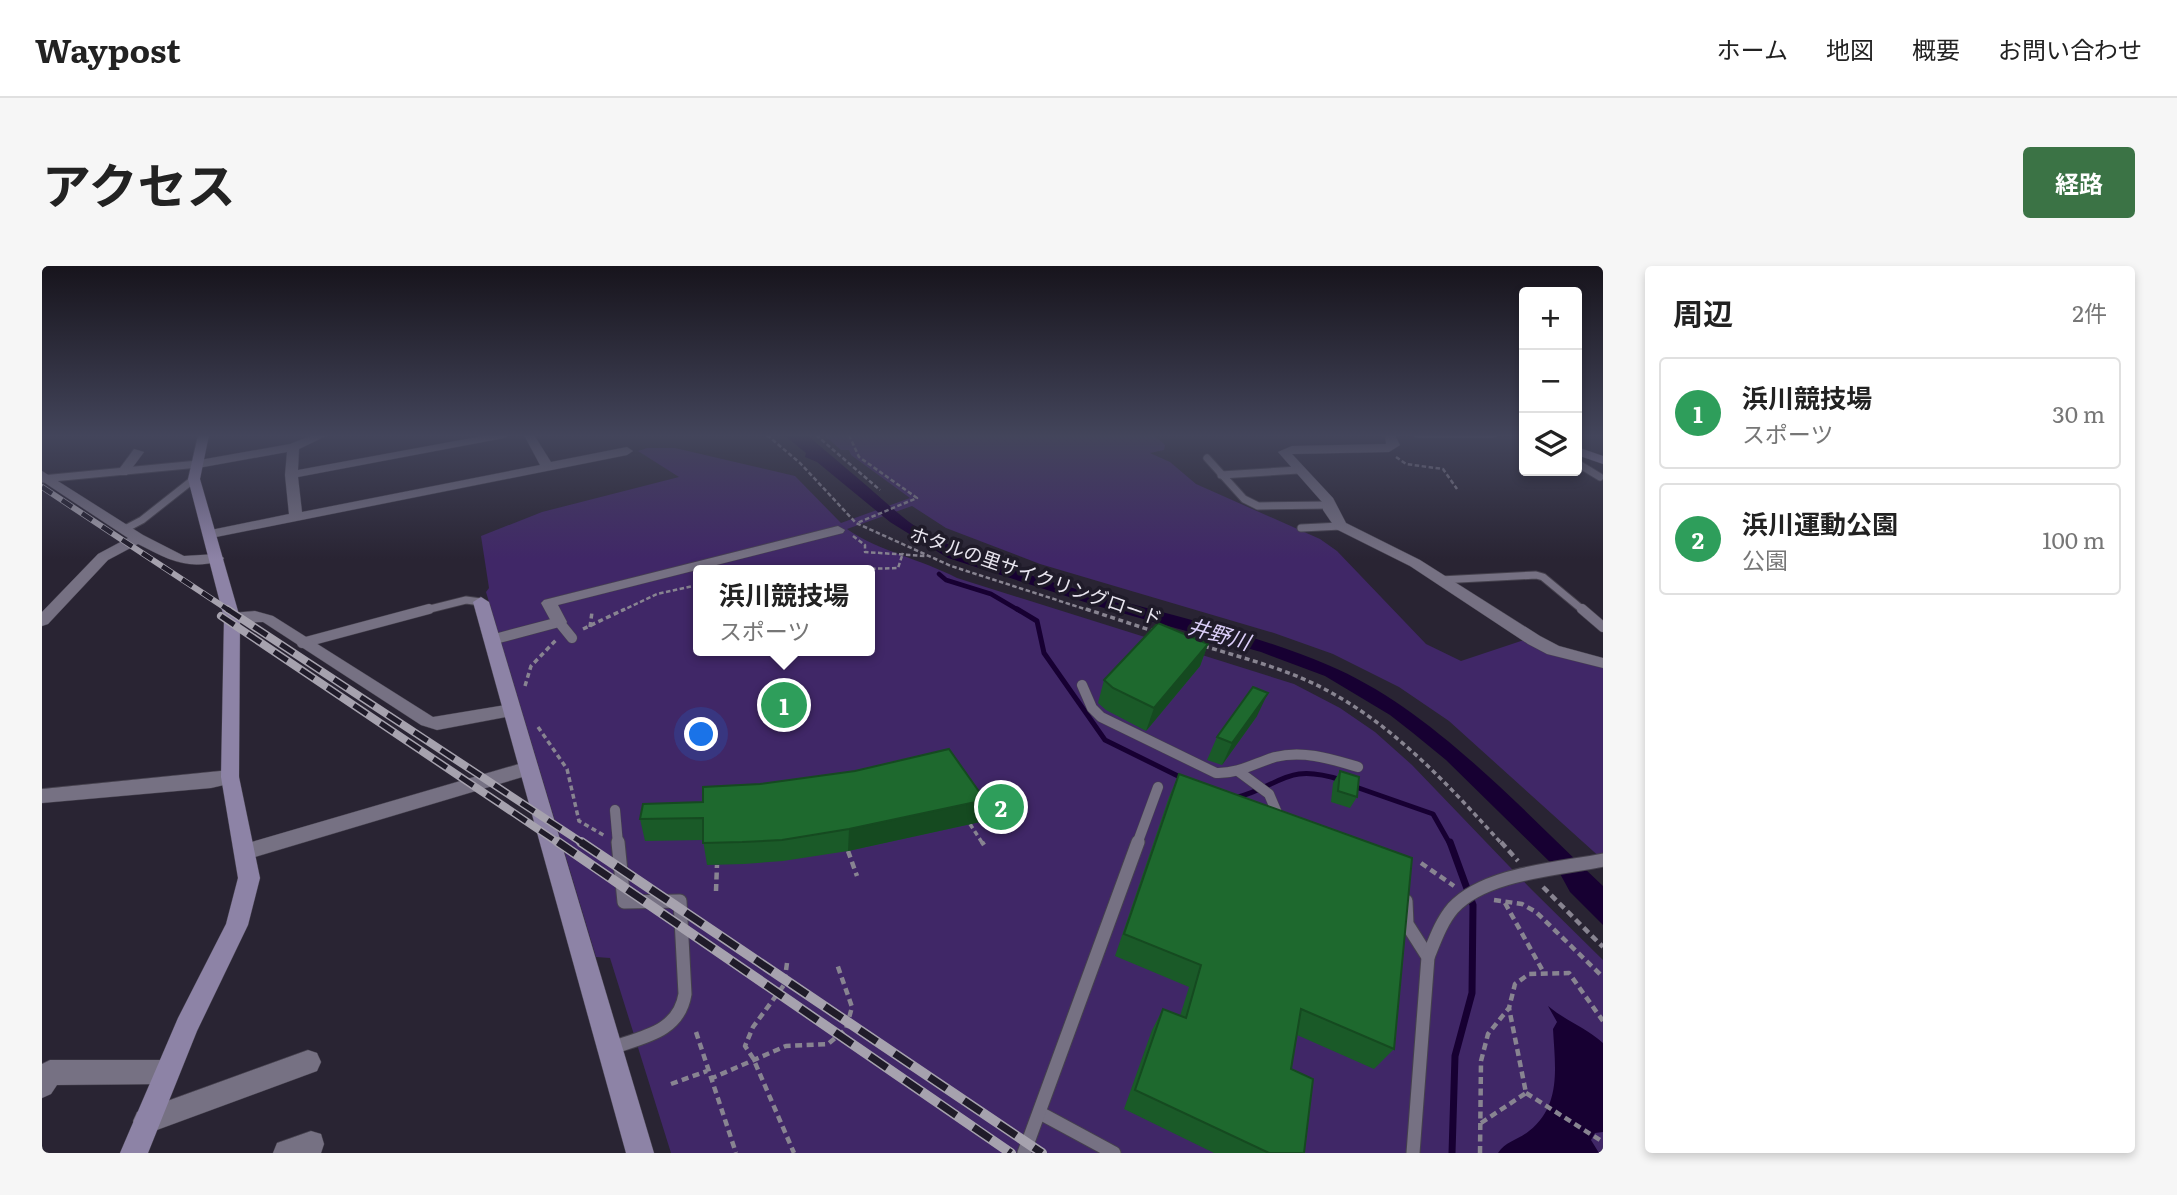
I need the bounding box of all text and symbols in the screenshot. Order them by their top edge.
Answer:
text: Waypost [35,24,181,73]
text: ホーム [1717,31,1788,66]
text: 地図 [1826,31,1874,66]
text: 概要 [1912,31,1960,66]
text: お問い合わせ [1998,31,2142,66]
text: アクセス [42,146,236,219]
button: 経路 [2023,147,2135,218]
map controls [1519,287,1582,476]
button: + [1519,287,1582,350]
text: 周辺 [1673,290,1733,334]
text: 2件 [2072,295,2107,329]
button: − [1519,350,1582,413]
text: 浜川競技場 [1742,377,1872,416]
text: 1 [1693,396,1703,430]
text: 30 m [2052,396,2105,430]
button: layers [1519,413,1582,476]
text: スポーツ [1742,416,1834,450]
text: 浜川運動公園 [1742,503,1898,542]
street label: ホタルの里サイクリングロード [906,519,1166,632]
text: 2 [1692,522,1704,556]
text: 100 m [2042,522,2105,556]
text: 公園 [1742,542,1788,576]
popup [693,565,875,656]
text: 浜川競技場 [719,574,849,613]
water label: 井野川 [1185,609,1256,657]
text: スポーツ [719,613,811,647]
pin: 1 [761,679,807,731]
your location [684,717,718,751]
pin: 2 [978,781,1024,833]

